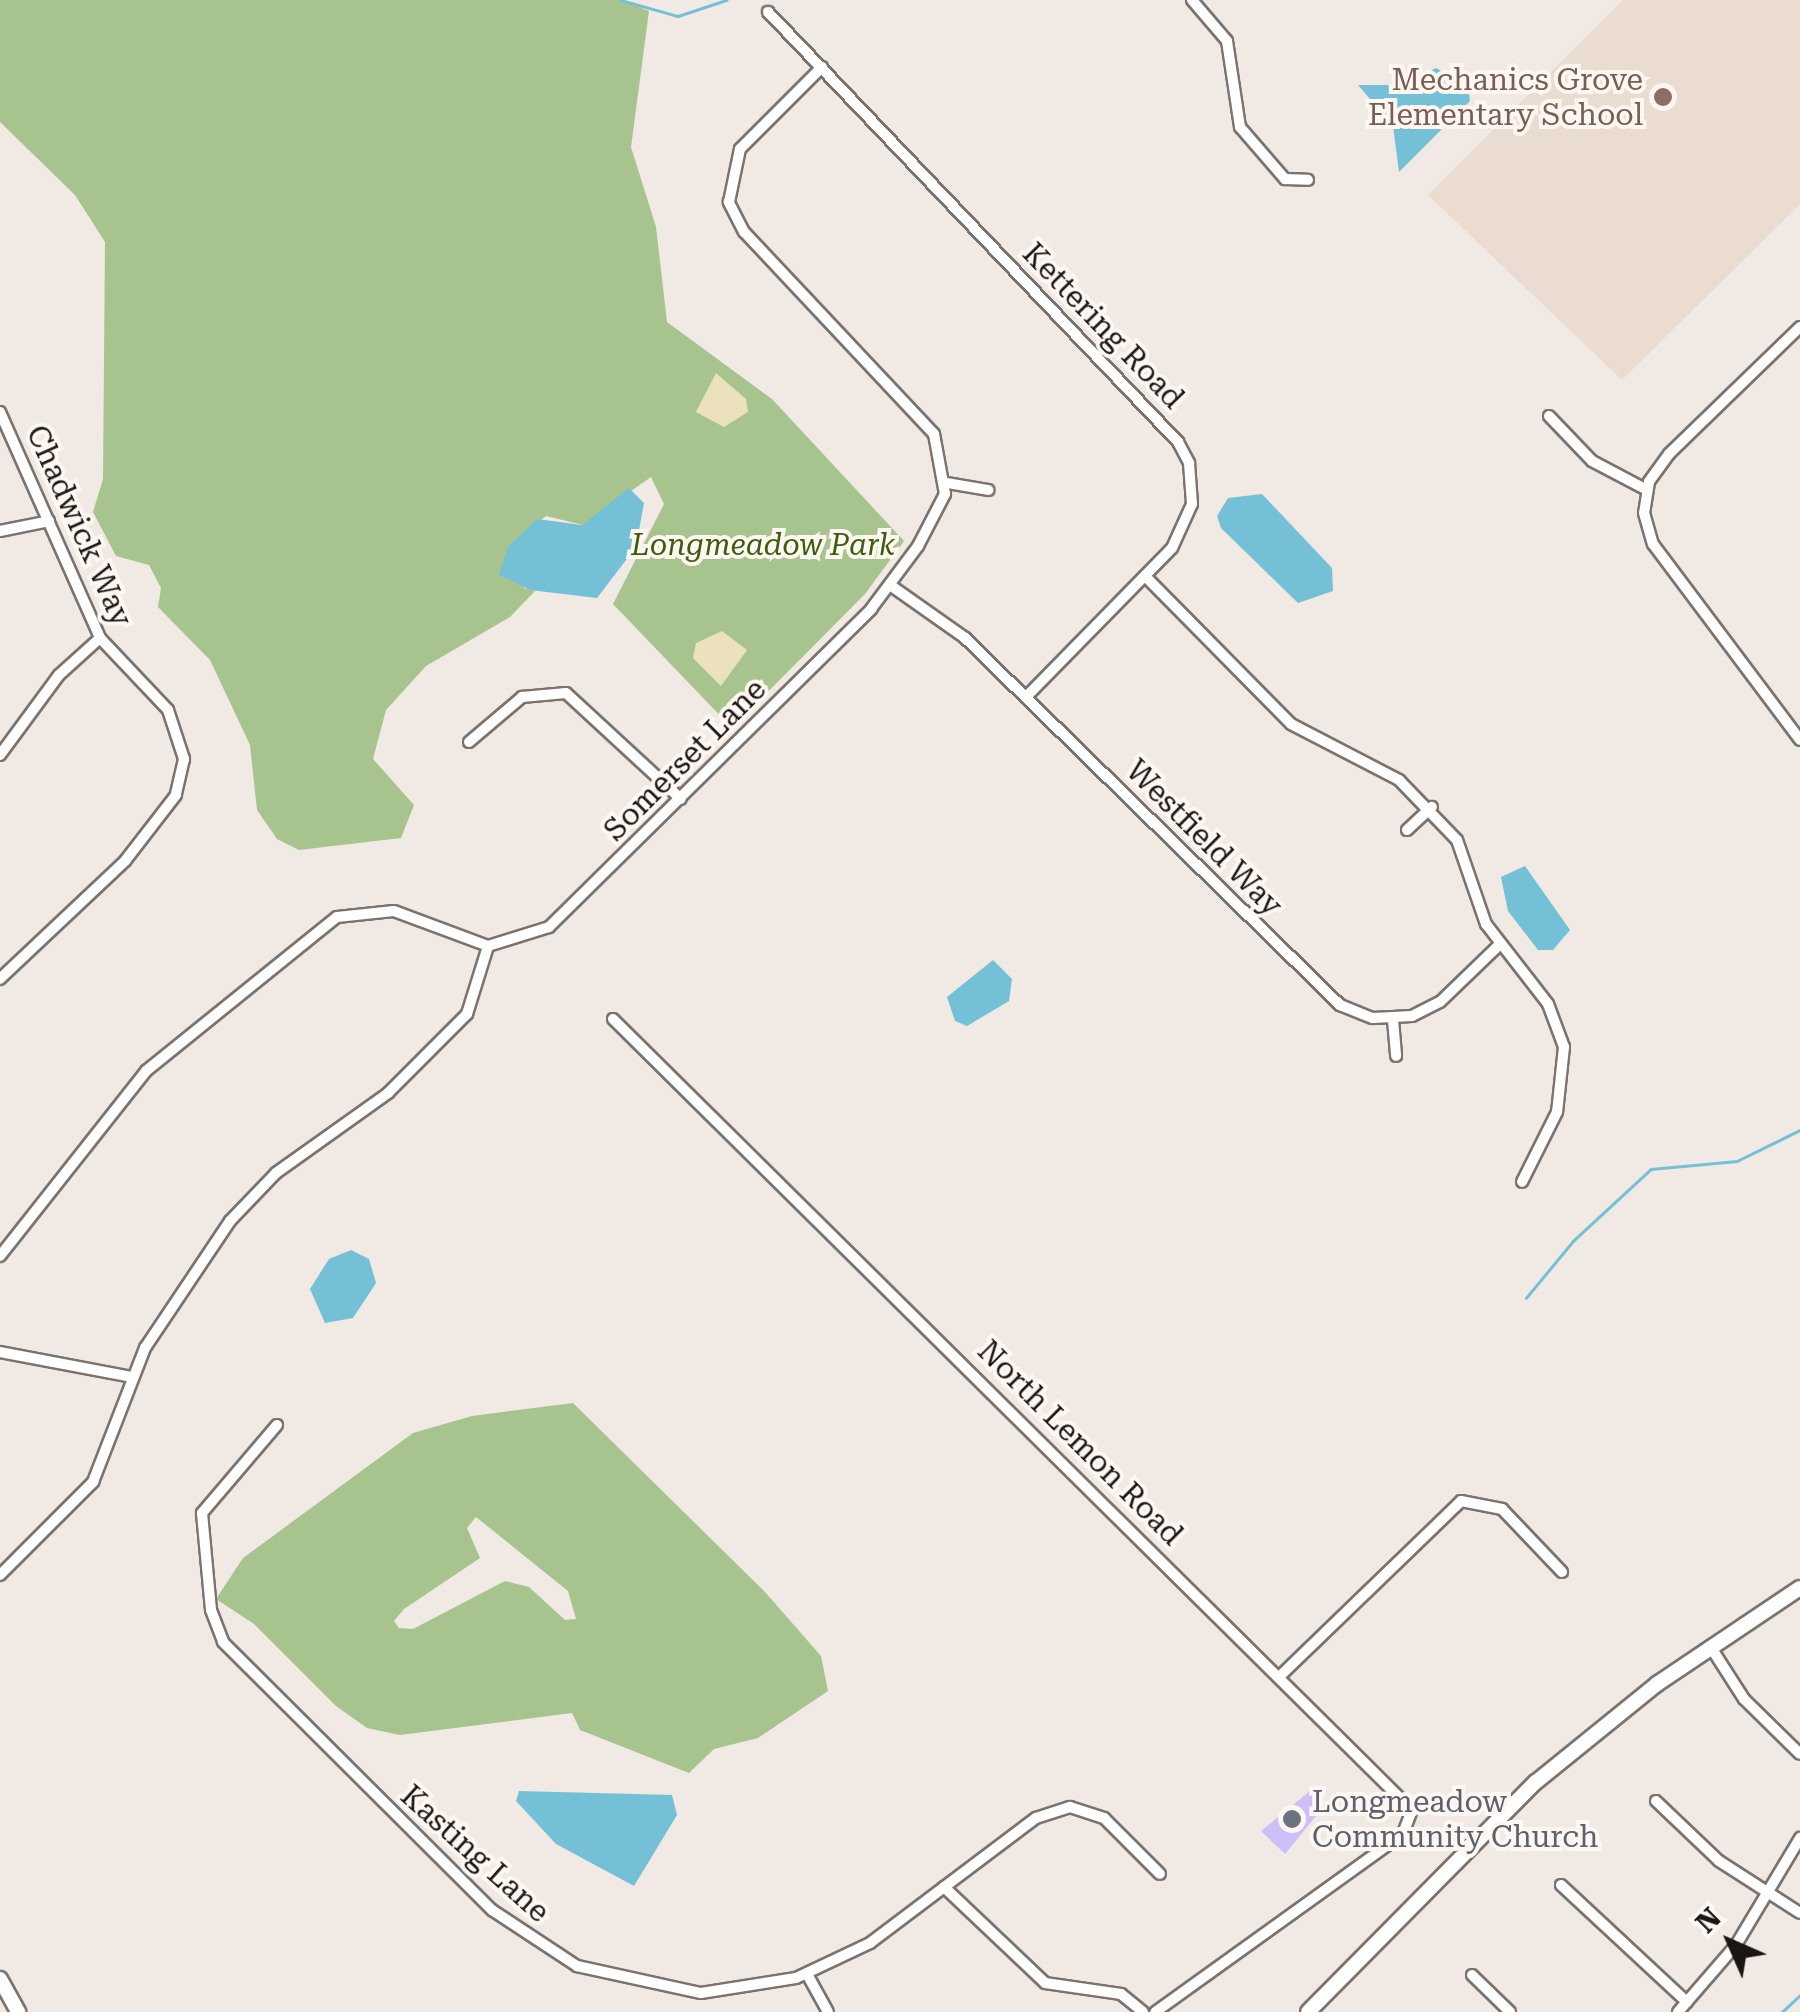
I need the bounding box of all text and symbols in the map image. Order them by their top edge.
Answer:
place label: Mechanics Grove Elementary School [1368,62,1643,132]
marker: Mechanics Grove Elementary School [1652,86,1674,108]
street label: Kettering Road [1015,236,1191,416]
street label: Chadwick Way [19,420,139,632]
park label: Longmeadow Park [631,527,895,563]
street label: Somerset Lane [597,672,773,848]
street label: Westfield Way [1118,752,1290,924]
street label: North Lemon Road [970,1333,1190,1553]
street label: Kasting Lane [393,1778,557,1930]
place label: Longmeadow Community Church [1312,1784,1598,1854]
marker: Longmeadow Community Church [1281,1808,1303,1830]
north arrow [1680,1892,1780,1992]
text: N [1689,1901,1728,1940]

